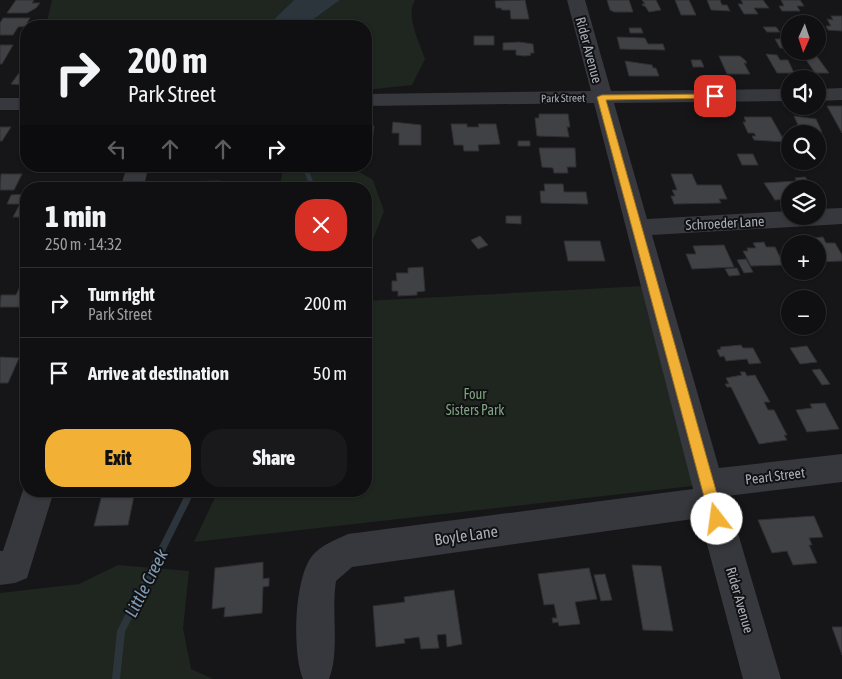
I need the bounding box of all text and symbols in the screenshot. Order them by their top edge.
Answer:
street label: Rider Avenue [572,15,606,85]
north arrow [781,15,826,60]
map controls [781,15,826,335]
icon: right [45,40,110,105]
text: 200 m [128,40,207,80]
button: sound [781,70,826,115]
pin [694,75,736,117]
text: Park Street [128,81,216,107]
icon: arrive [701,82,729,110]
street label: Park Street [541,92,585,104]
button: search [781,125,826,170]
icon: left [103,135,131,163]
icon: ahead [156,135,184,163]
icon: ahead [209,135,237,163]
icon: right [262,135,290,163]
button: layers [781,180,826,225]
text: 1 min [45,199,106,233]
button: close [295,199,347,251]
street label: Schroeder Lane [685,213,765,233]
text: 250 m · 14:32 [45,235,122,253]
button: + [781,235,826,280]
text: Turn right [88,283,155,305]
icon: right [45,289,73,317]
button: − [781,290,826,335]
text: 200 m [304,292,347,314]
text: Park Street [88,305,152,323]
icon: arrive [45,359,73,387]
text: Arrive at destination [88,362,229,384]
text: 50 m [313,362,347,384]
park label: Four Sisters Park [446,386,504,418]
button: Exit [45,429,191,487]
button: Share [201,429,347,487]
street label: Pearl Street [744,464,806,488]
position arrow [690,492,742,544]
street label: Boyle Lane [433,522,499,549]
water label: Little Creek [120,545,173,620]
street label: Rider Avenue [723,565,757,635]

